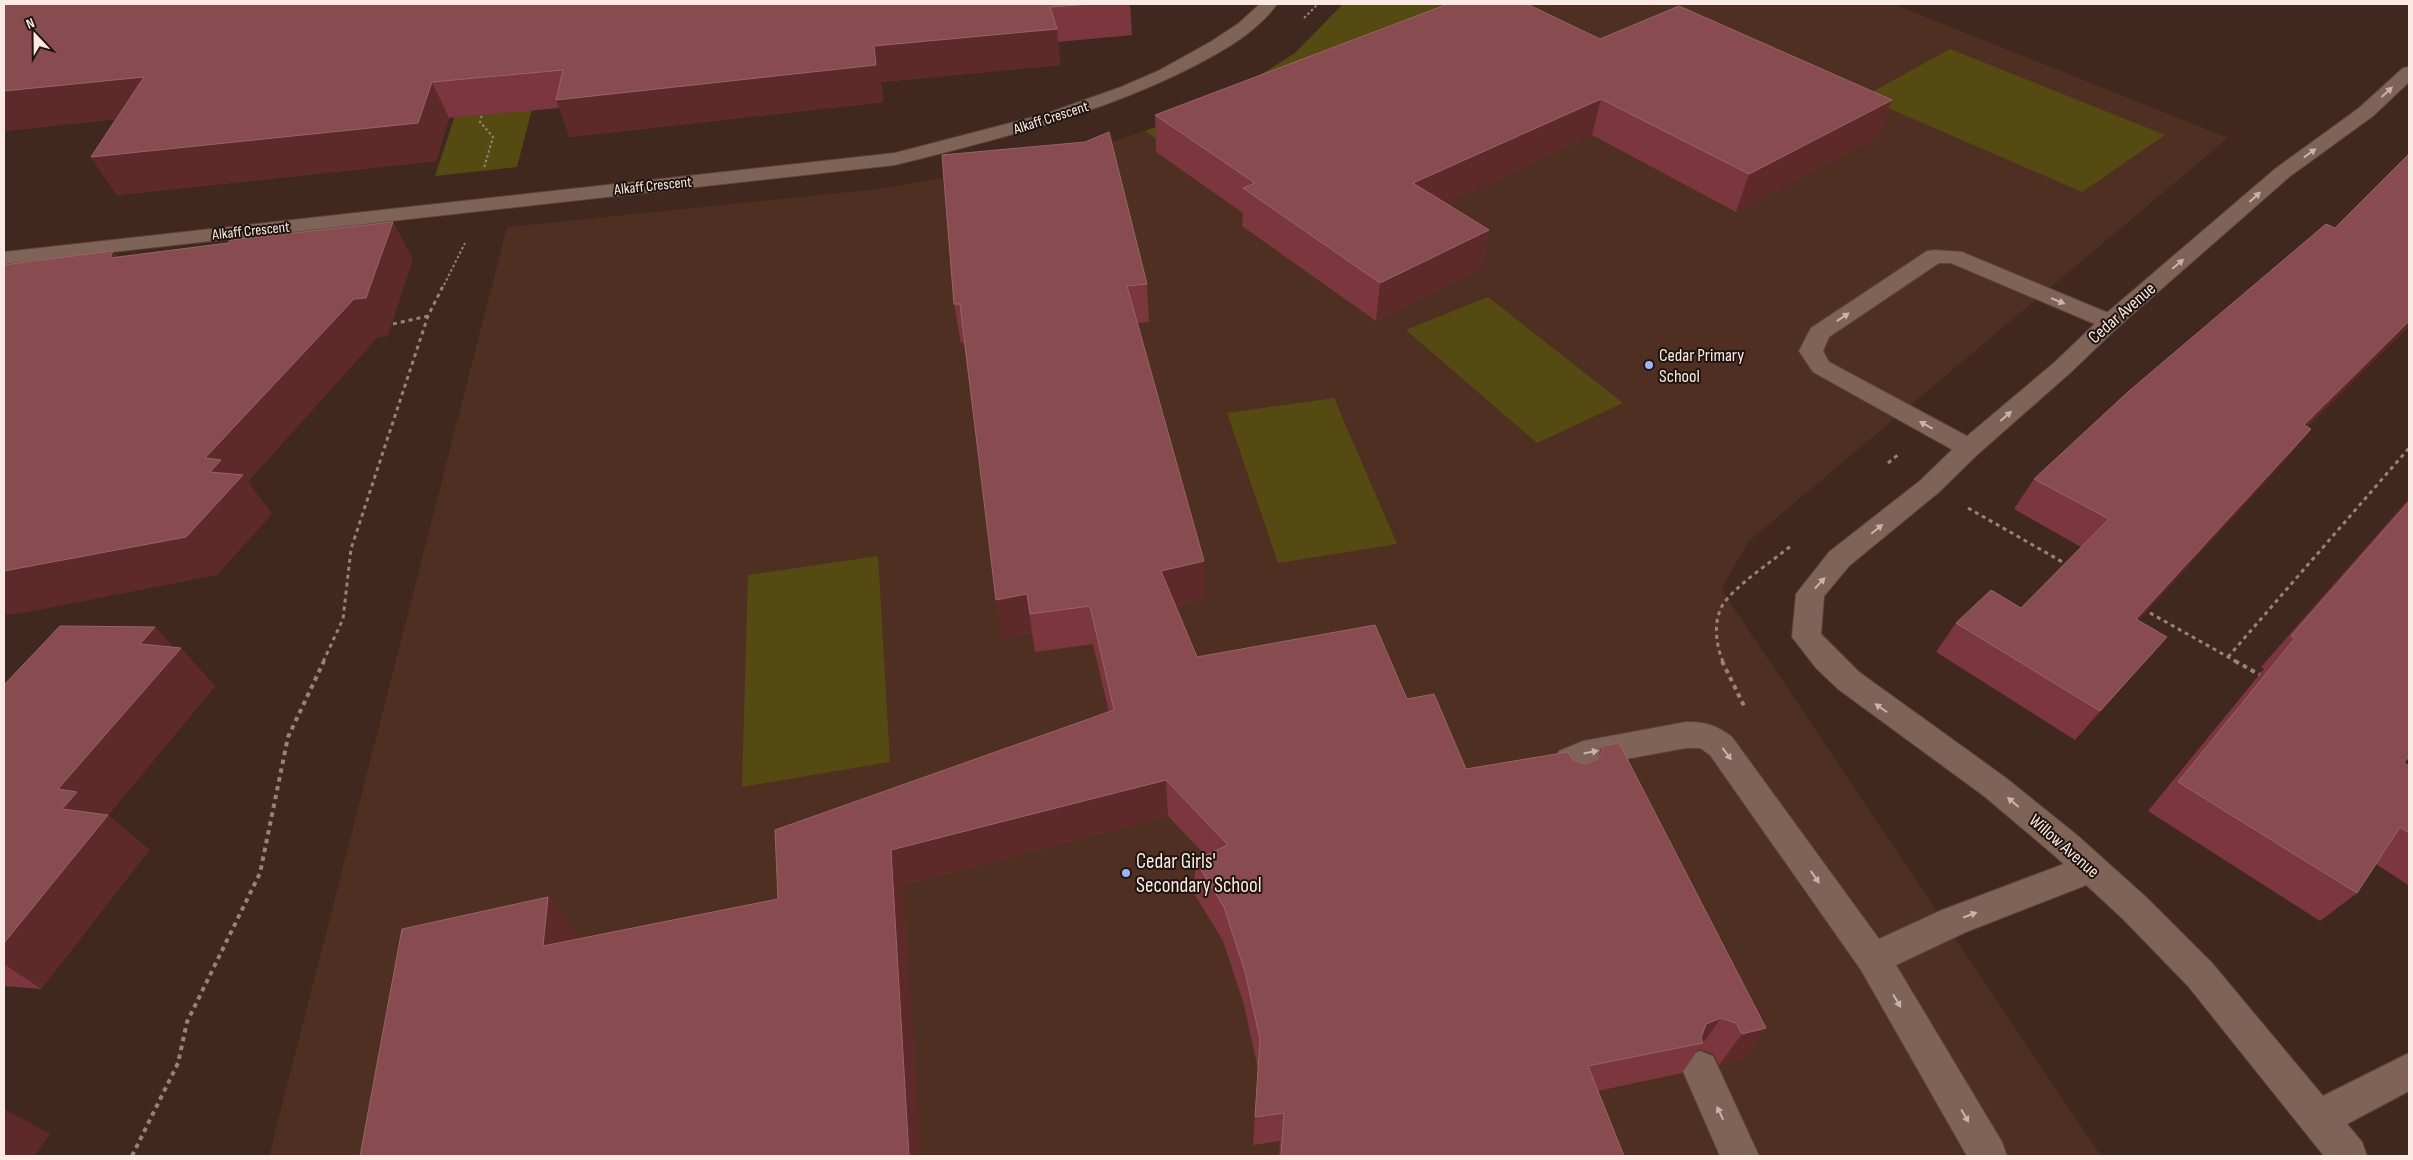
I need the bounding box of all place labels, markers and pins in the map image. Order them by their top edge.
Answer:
place label: Cedar Primary School [1659,345,1744,387]
marker: Cedar Primary School [1643,359,1655,371]
place label: Cedar Girls' Secondary School [1136,849,1262,898]
marker: Cedar Girls' Secondary School [1120,867,1132,879]

